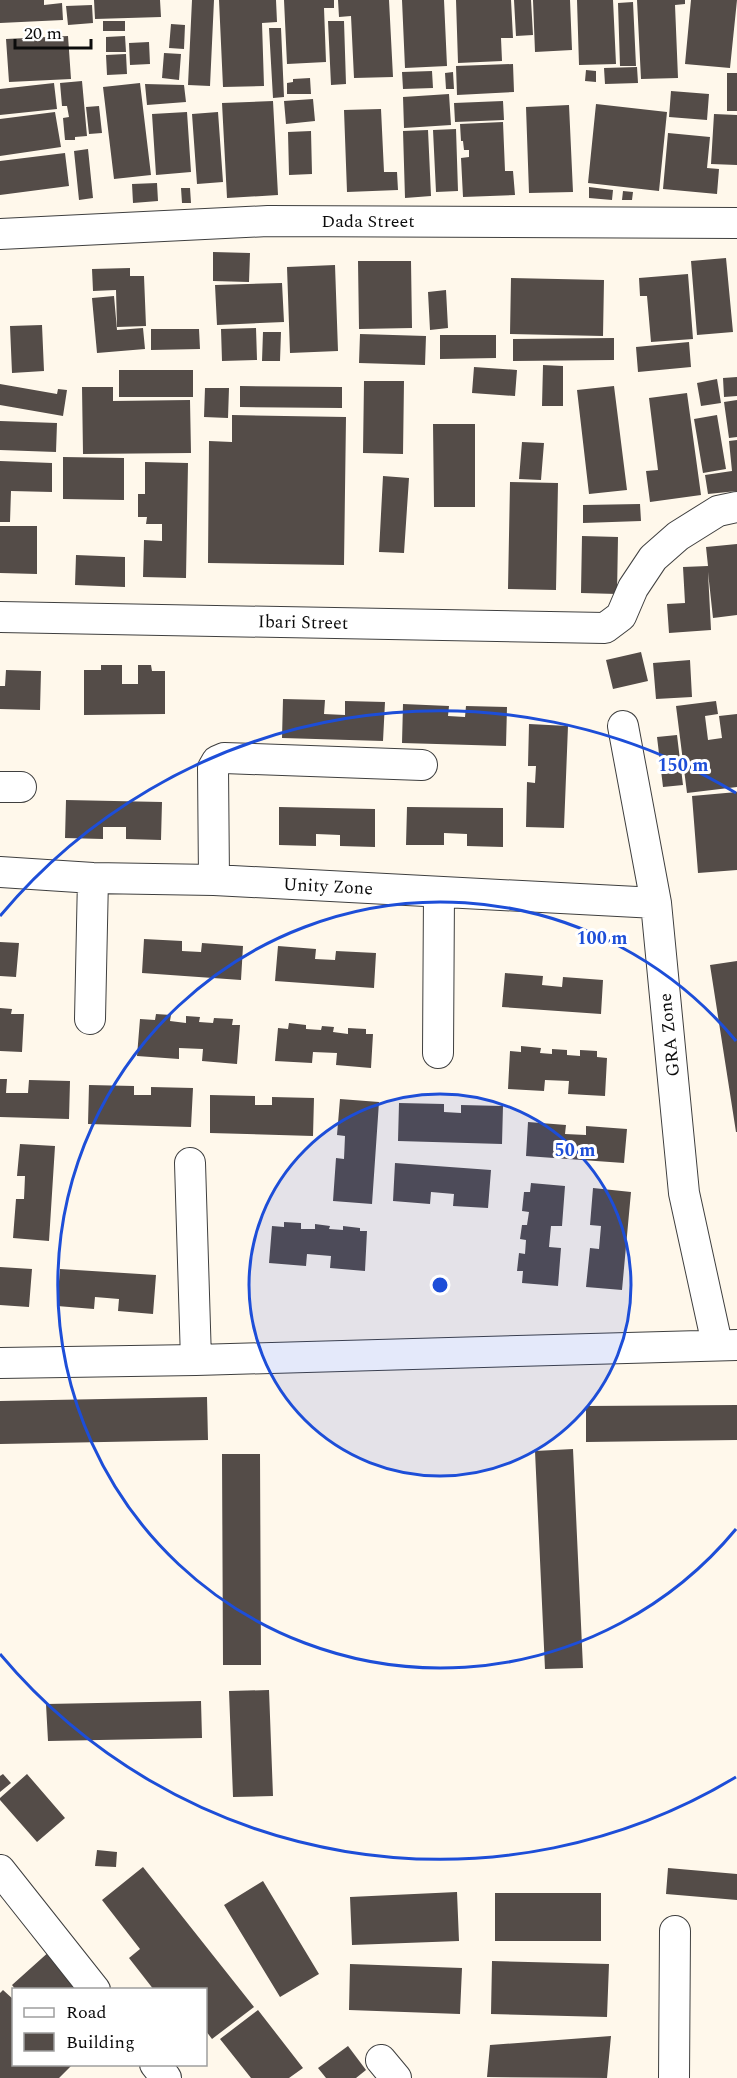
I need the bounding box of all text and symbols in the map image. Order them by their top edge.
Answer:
scale bar [15,12,92,50]
text: 20 m [24,20,62,47]
street label: Dada Street [321,208,415,235]
street label: Ibari Street [258,608,348,637]
text: 150 m [657,752,709,779]
street label: Unity Zone [282,871,374,902]
text: 100 m [576,925,628,952]
street label: GRA Zone [652,992,687,1078]
text: 50 m [555,1137,595,1164]
centre of rings [430,1275,450,1295]
legend [12,1988,207,2066]
text: Road [66,1999,107,2026]
text: Building [66,2029,135,2056]

